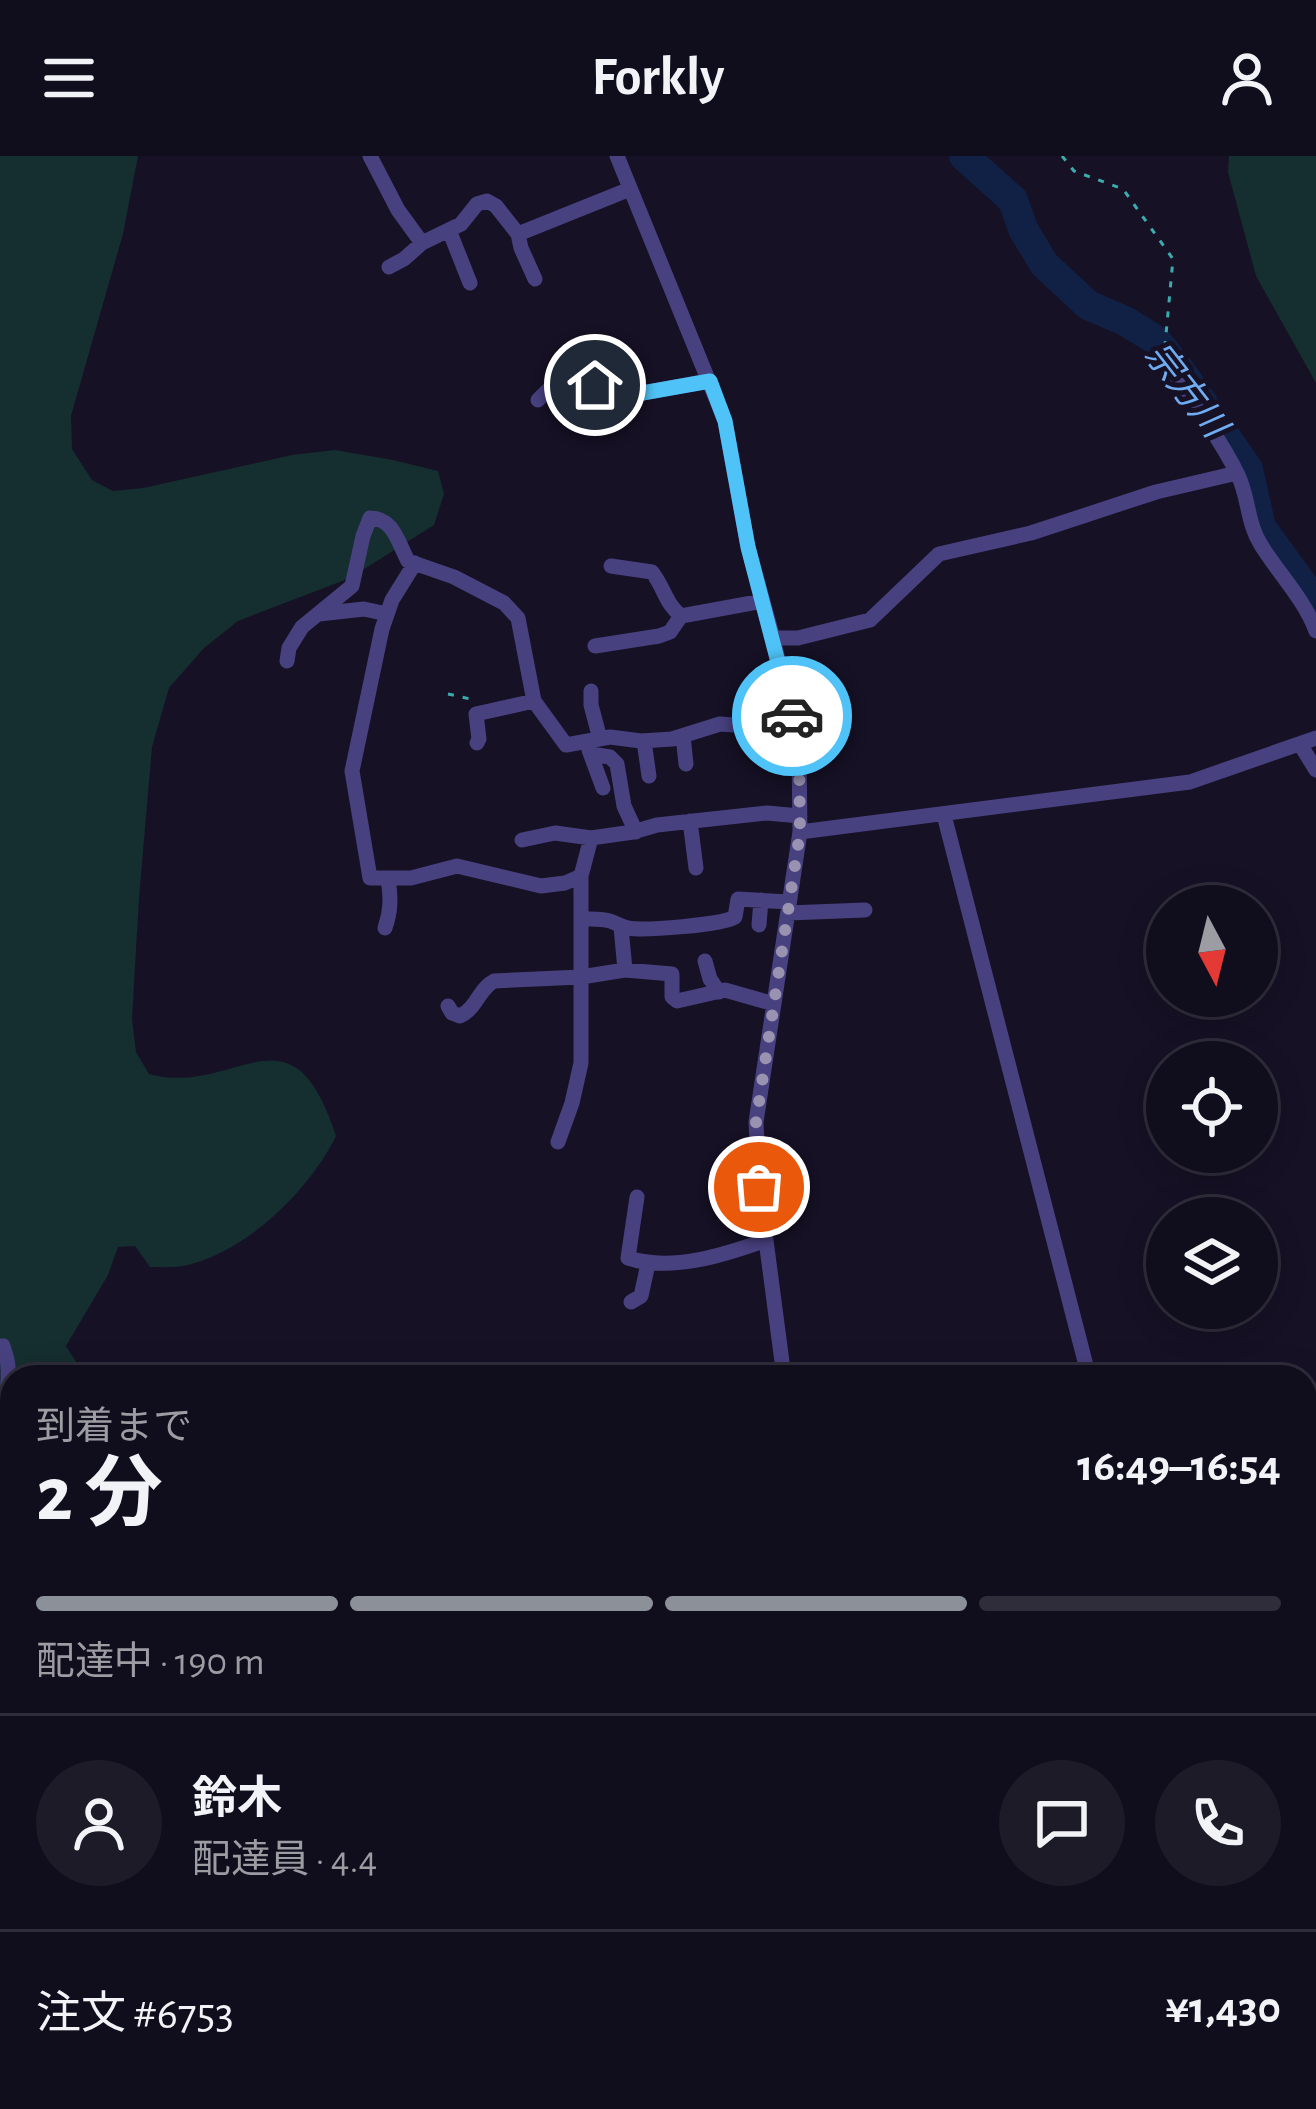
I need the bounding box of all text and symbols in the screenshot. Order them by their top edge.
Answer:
icon: menu [36,45,102,111]
icon: person [1214,45,1280,111]
text: Forkly [592,51,724,105]
pin [544,334,646,436]
water label: 宗方川 [1138,335,1237,447]
icon: home [562,352,628,418]
courier [732,656,852,776]
icon: car [759,683,825,749]
north arrow [1146,885,1278,1017]
map controls [1146,885,1278,1329]
button: locate [1146,1041,1278,1173]
pin [708,1136,810,1238]
icon: bag [726,1154,792,1220]
button: layers [1146,1197,1278,1329]
text: 到着まで [36,1408,192,1447]
text: 16:49–16:54 [1077,1444,1281,1489]
text: 2 分 [36,1457,163,1535]
text: 配達中 · 190 m [36,1643,265,1682]
button: person [36,1760,162,1886]
button: chat [999,1760,1125,1886]
button: phone [1155,1760,1281,1886]
text: 鈴木 [192,1777,282,1822]
text: 配達員 · 4.4 [192,1841,377,1880]
text: ¥1,430 [1165,1986,1281,2031]
text: 注文 #6753 [36,1992,234,2037]

